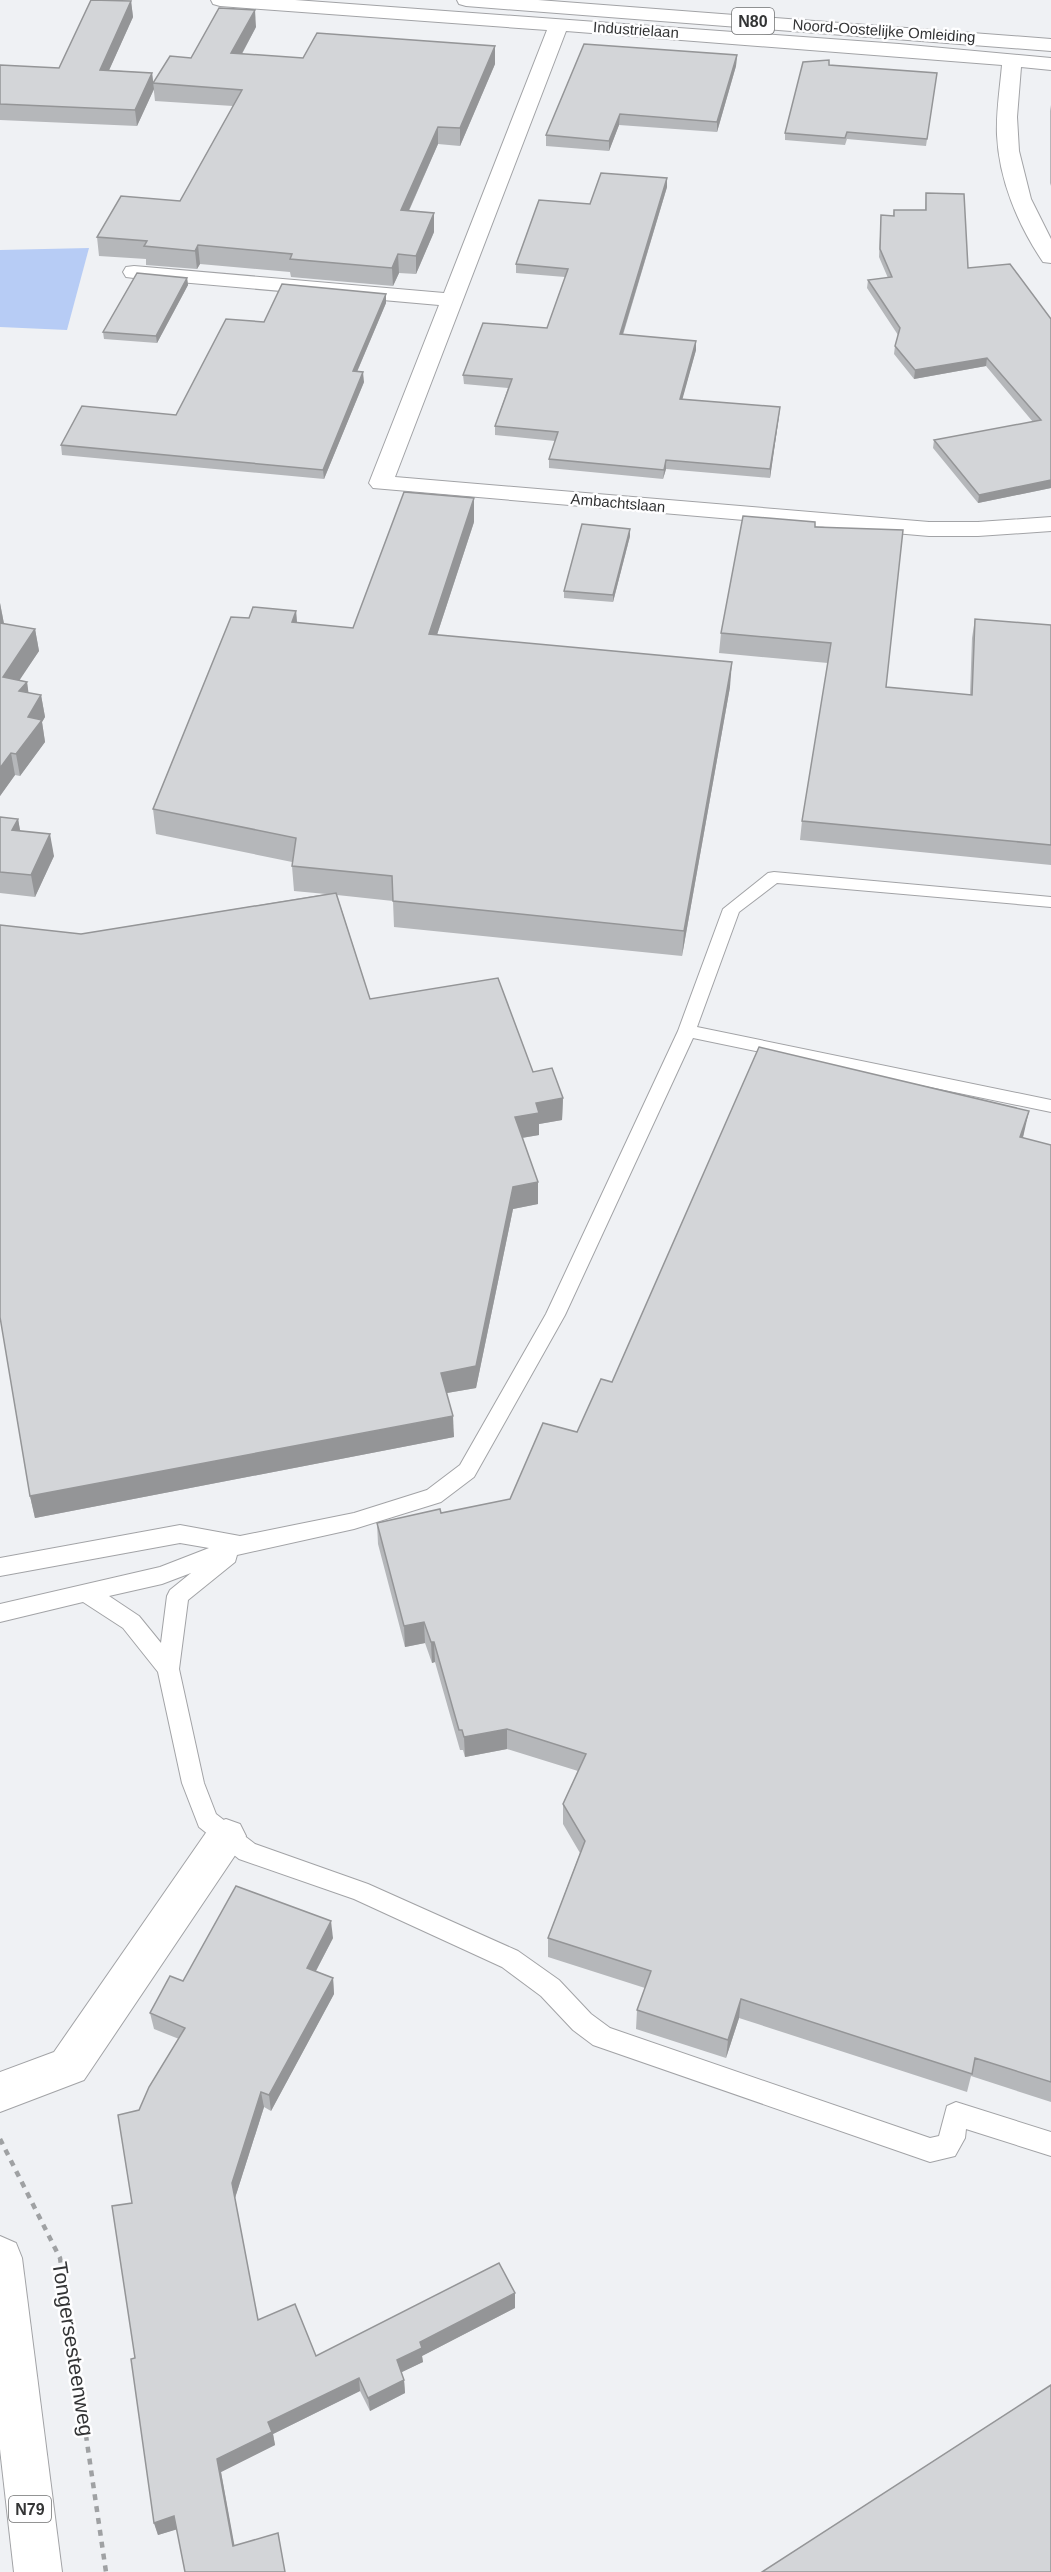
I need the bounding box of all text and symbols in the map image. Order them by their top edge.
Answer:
road number: N80 [732,8,774,34]
street label: Noord-Oostelijke Omleiding [792,16,976,45]
street label: Industrielaan [593,18,679,41]
street label: Ambachtslaan [570,490,666,515]
street label: Tongersesteenweg [48,2260,99,2438]
road number: N79 [9,2496,51,2522]

